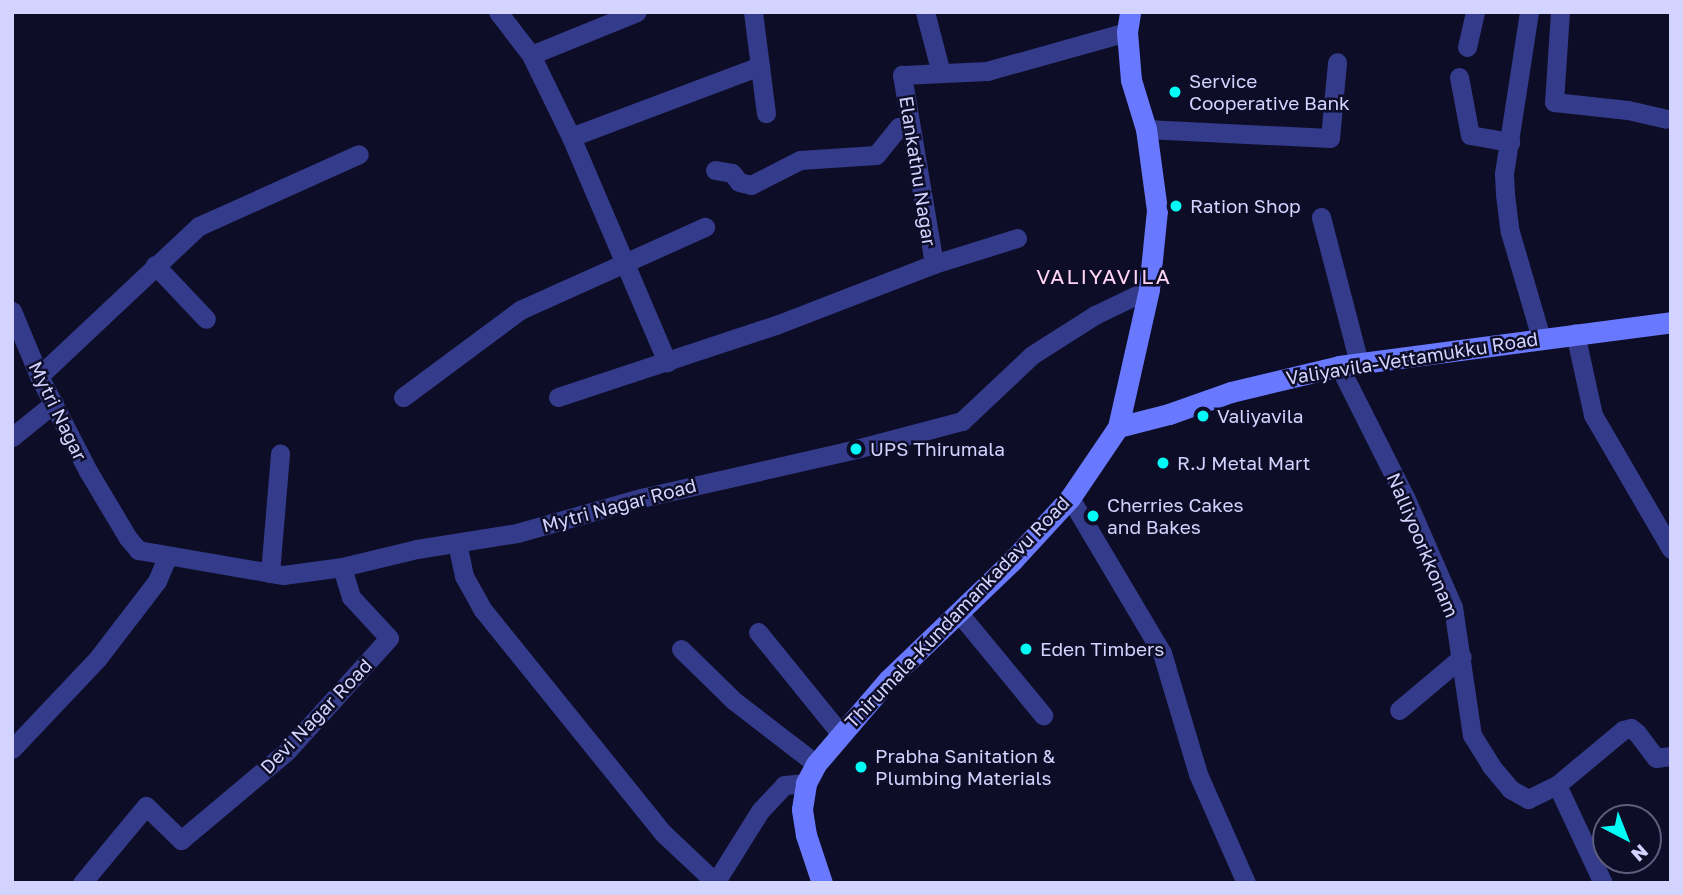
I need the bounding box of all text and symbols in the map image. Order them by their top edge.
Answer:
place label: Service Cooperative Bank [1189,70,1350,114]
marker: Service Cooperative Bank [1167,84,1183,100]
street label: Elankathu Nagar [895,94,941,248]
place label: Ration Shop [1190,195,1301,217]
marker: Ration Shop [1168,198,1184,214]
district label: VALIYAVILA [1037,263,1171,289]
street label: Valiyavila-Vettamukku Road [1284,327,1540,389]
street label: Mytri Nagar [24,358,92,464]
place label: Valiyavila [1217,405,1303,427]
marker: Valiyavila [1195,408,1211,424]
place label: UPS Thirumala [870,438,1005,460]
marker: UPS Thirumala [848,441,864,457]
place label: R.J Metal Mart [1177,452,1310,474]
marker: R.J Metal Mart [1155,455,1171,471]
street label: Nalliyoorkkonam [1382,469,1464,621]
street label: Mytri Nagar Road [539,473,699,537]
street label: Thirumala-Kundamankadavu Road [840,491,1074,733]
place label: Cherries Cakes and Bakes [1107,494,1243,538]
marker: Cherries Cakes and Bakes [1085,508,1101,524]
place label: Eden Timbers [1040,638,1164,660]
marker: Eden Timbers [1018,641,1034,657]
street label: Devi Nagar Road [255,654,377,778]
place label: Prabha Sanitation & Plumbing Materials [875,745,1055,789]
marker: Prabha Sanitation & Plumbing Materials [853,759,869,775]
north arrow [1592,804,1662,874]
text: N [1627,840,1653,867]

